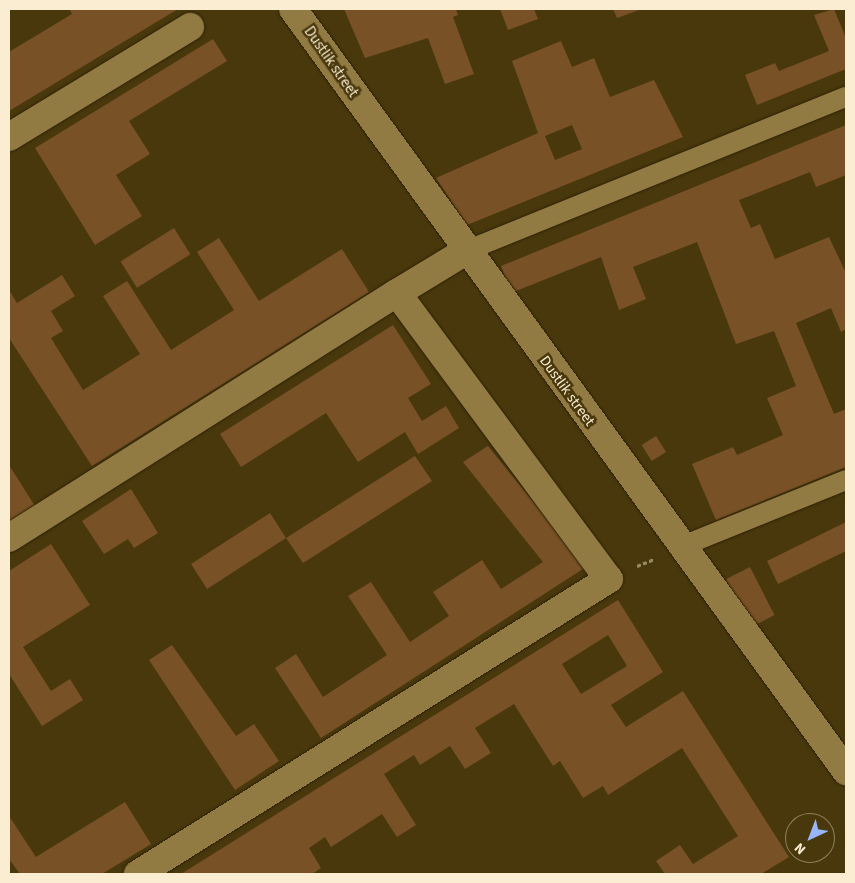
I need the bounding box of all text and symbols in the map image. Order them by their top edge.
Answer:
street label: Dustlik street [300,23,362,101]
street label: Dustlik street [536,352,598,430]
north arrow [785,813,835,863]
text: N [790,838,811,859]

